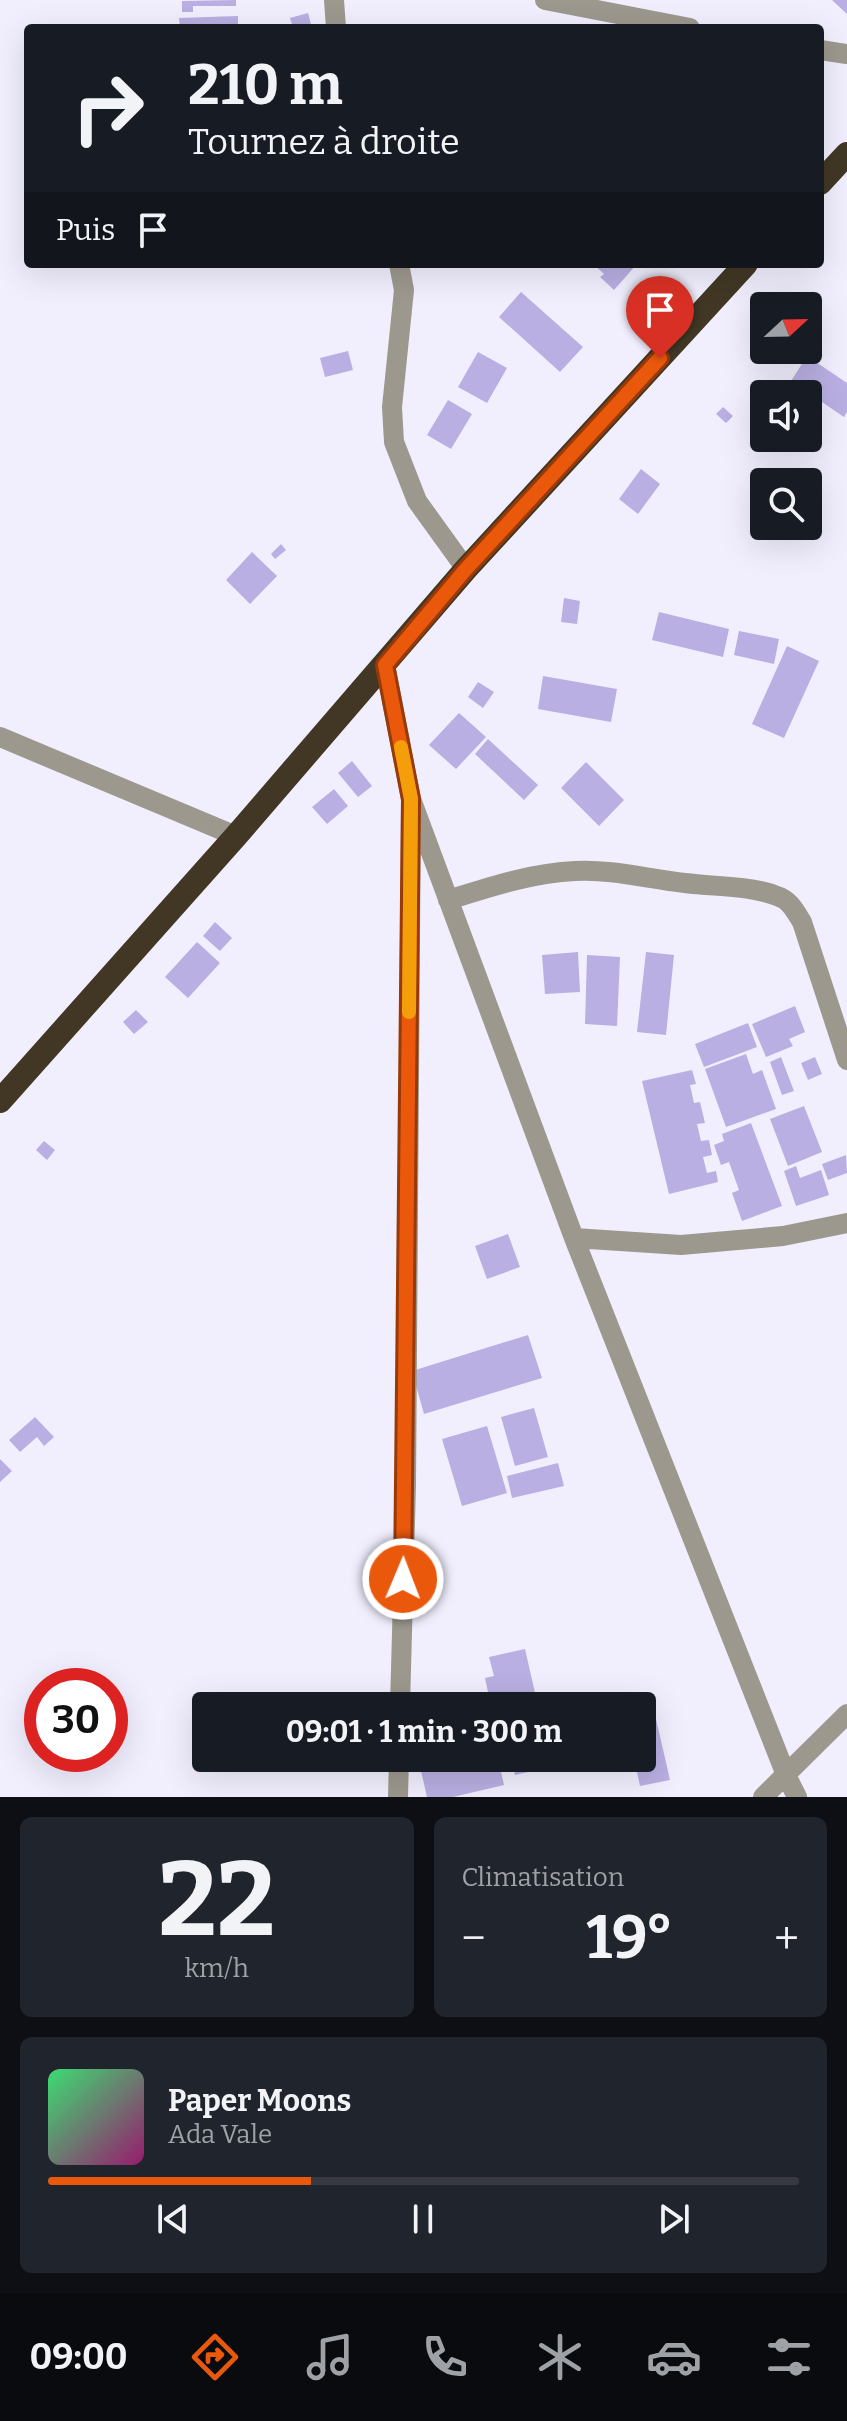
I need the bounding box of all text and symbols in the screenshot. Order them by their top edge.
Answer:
text: 210 m [188,52,343,119]
icon: right [56,56,160,160]
text: Tournez à droite [188,120,460,164]
icon: arrive [131,208,175,252]
text: Puis [56,212,115,248]
pin [626,276,694,358]
icon: arrive [638,288,682,332]
north arrow [750,292,822,364]
map controls [750,292,822,540]
button: sound [750,380,822,452]
button: search [750,468,822,540]
position arrow [361,1537,445,1621]
speed limit sign: 30 [24,1668,128,1772]
text: 09:01 · 1 min · 300 m [286,1714,562,1750]
text: 22 [158,1838,275,1963]
text: Climatisation [462,1862,624,1893]
text: 19° [586,1902,673,1974]
text: − [462,1912,486,1965]
text: + [774,1912,799,1965]
text: km/h [185,1953,249,1984]
text: Paper Moons [168,2083,351,2119]
text: Ada Vale [168,2119,272,2150]
icon: previous [151,2197,195,2241]
icon: pause [401,2197,445,2241]
icon: next [652,2197,696,2241]
icon: directions [187,2329,243,2385]
icon: music [302,2329,358,2385]
icon: phone [417,2329,473,2385]
icon: climate [532,2329,588,2385]
icon: car [646,2329,702,2385]
icon: filters [761,2329,817,2385]
text: 09:00 [29,2335,128,2379]

